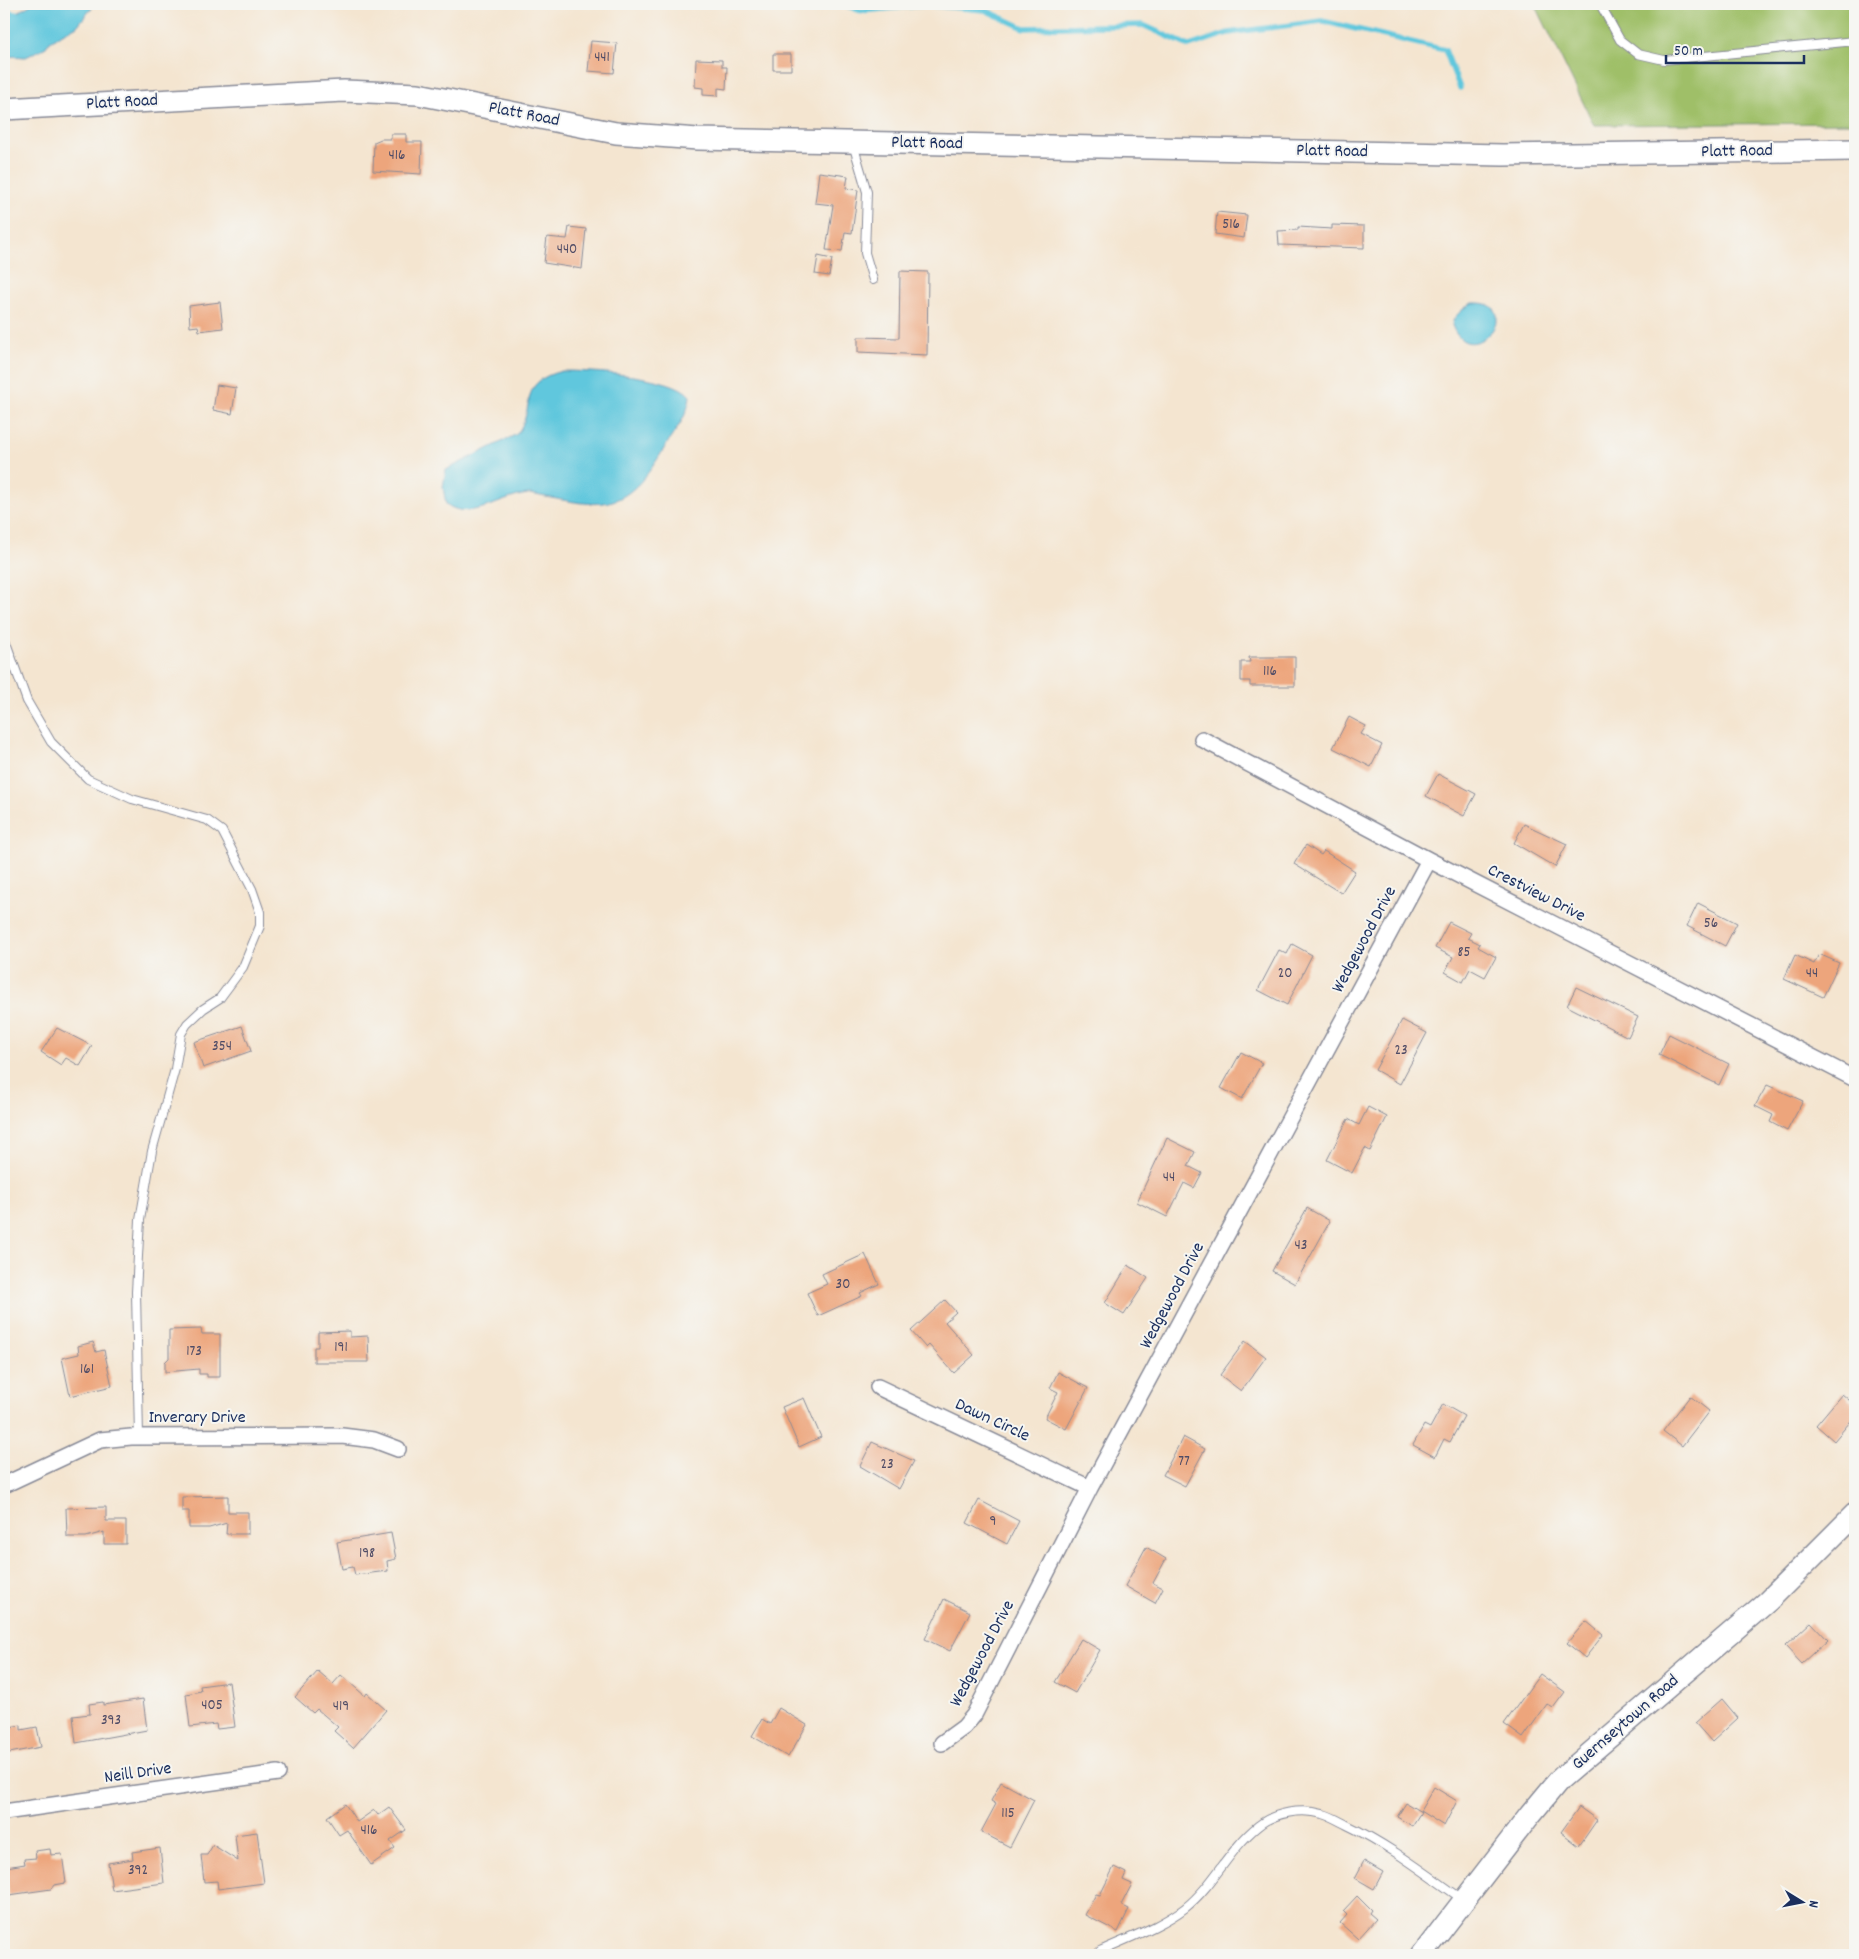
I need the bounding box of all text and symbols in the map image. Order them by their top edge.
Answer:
scale bar [1666,32,1804,64]
text: 50 m [1674,41,1703,63]
house number: 441 [594,47,610,69]
street label: Platt Road [85,89,159,117]
street label: Platt Road [486,96,562,134]
street label: Platt Road [891,131,963,157]
street label: Platt Road [1296,139,1368,165]
street label: Platt Road [1701,139,1773,165]
house number: 416 [389,145,405,167]
house number: 516 [1222,214,1240,236]
house number: 440 [557,239,577,261]
house number: 116 [1263,661,1277,683]
street label: Crestview Drive [1483,859,1589,929]
street label: Wedgewood Drive [1326,882,1404,998]
house number: 56 [1704,913,1718,935]
house number: 85 [1458,942,1471,964]
house number: 20 [1278,963,1292,985]
house number: 44 [1806,963,1818,985]
house number: 354 [212,1036,232,1058]
house number: 23 [1394,1040,1408,1062]
house number: 44 [1163,1167,1175,1189]
house number: 43 [1295,1235,1307,1257]
street label: Wedgewood Drive [1134,1238,1212,1354]
house number: 30 [836,1274,850,1296]
house number: 191 [334,1337,348,1359]
house number: 173 [186,1341,202,1363]
house number: 161 [80,1359,94,1381]
street label: Dawn Circle [950,1393,1034,1449]
street label: Inverary Drive [148,1406,246,1431]
house number: 77 [1178,1451,1190,1473]
house number: 23 [880,1454,894,1476]
house number: 9 [990,1511,996,1533]
house number: 198 [359,1543,375,1565]
street label: Wedgewood Drive [944,1596,1022,1712]
street label: Guernseytown Road [1567,1669,1685,1777]
house number: 405 [201,1695,223,1717]
house number: 419 [333,1696,349,1718]
house number: 393 [101,1710,121,1732]
street label: Neill Drive [103,1757,173,1791]
house number: 115 [1001,1803,1015,1825]
house number: 416 [361,1820,377,1842]
house number: 392 [128,1860,148,1882]
north arrow [1776,1876,1826,1926]
text: N [1802,1899,1823,1909]

